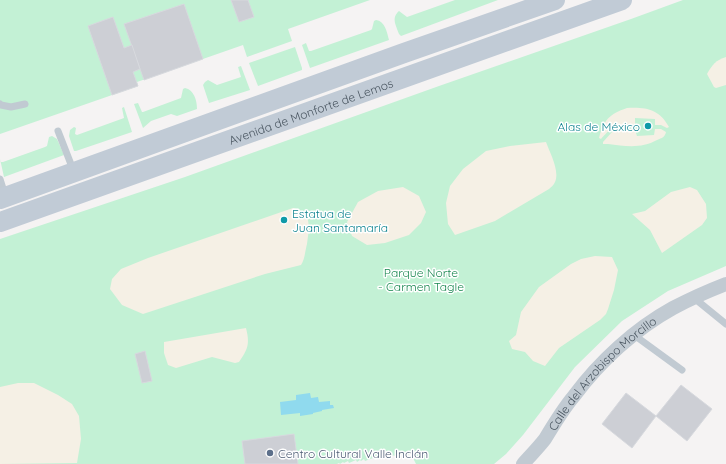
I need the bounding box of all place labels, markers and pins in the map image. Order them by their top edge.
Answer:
place label: Alas de México [558,119,640,134]
marker: Alas de México [643,121,653,131]
place label: Estatua de Juan Santamaría [292,206,388,235]
marker: Estatua de Juan Santamaría [279,215,289,225]
place label: Centro Cultural Valle Inclán [278,446,428,461]
marker: Centro Cultural Valle Inclán [265,448,275,458]

